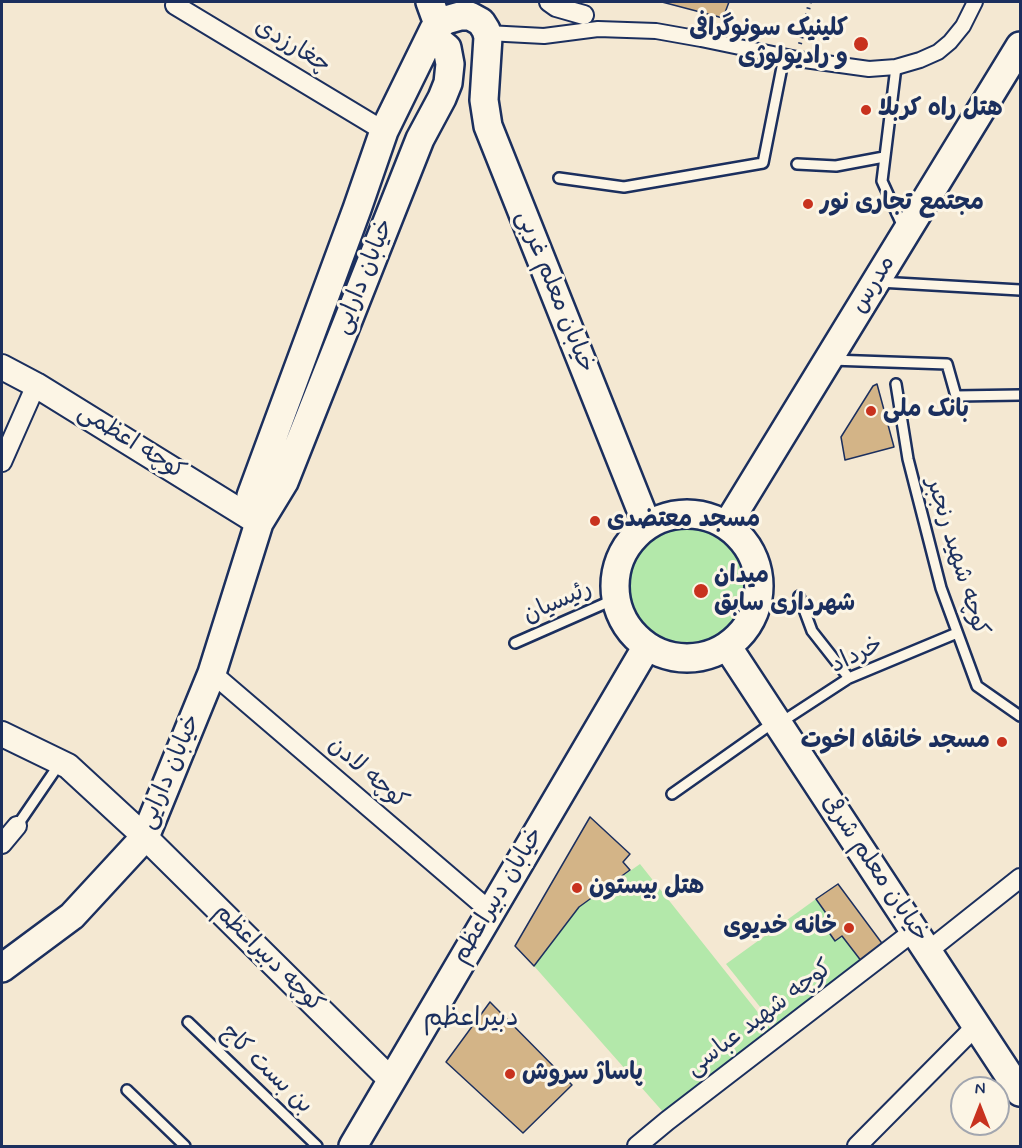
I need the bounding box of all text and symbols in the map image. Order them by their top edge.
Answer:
street label: چغارزدی [249,13,335,81]
place label: کلینیک سونوگرافی و رادیولوژی [689,16,848,72]
marker: کلینیک سونوگرافی و رادیولوژی [852,35,870,53]
place label: هتل راه کربلا [878,96,1003,124]
marker: هتل راه کربلا [859,103,873,117]
place label: مجتمع تجاری نور [820,190,984,218]
marker: مجتمع تجاری نور [801,197,815,211]
street label: خیابان معلم غربی [508,207,600,377]
street label: خیابان دارایی [329,215,401,339]
street label: مدرس [846,251,902,319]
place label: بانک ملی [883,397,969,425]
street label: کوچه اعظمی [72,399,190,487]
marker: بانک ملی [864,404,878,418]
street label: کوچه شهید رنجبر [918,474,994,640]
place label: مسجد معتضدی [607,507,760,535]
marker: مسجد معتضدی [588,514,602,528]
place label: میدان شهرداری سابق [714,563,855,619]
street label: رئیسیان [519,575,597,631]
marker: میدان شهرداری سابق [692,582,710,600]
street label: خرداد [826,631,888,681]
street label: خیابان دارایی [134,710,208,834]
place label: مسجد خانقاه اخوت [801,728,990,756]
street label: کوچه لادن [321,731,413,817]
marker: مسجد خانقاه اخوت [995,735,1009,749]
street label: خیابان معلم شرقی [814,790,934,948]
street label: خیابان دبیراعظم [447,823,551,969]
place label: هتل بیستون [589,874,704,902]
marker: هتل بیستون [570,881,584,895]
street label: کوچه دبیراعظم [207,898,329,1020]
place label: خانه خدیوی [723,914,837,942]
marker: خانه خدیوی [842,921,856,935]
street label: کوچه شهید عباسی [681,955,839,1083]
district label: دبیراعظم [423,1004,519,1036]
street label: بن بست کاج [214,1019,318,1121]
place label: پاساژ سروش [522,1060,643,1088]
marker: پاساژ سروش [503,1067,517,1081]
north arrow [950,1076,1010,1136]
text: N [975,1079,985,1100]

